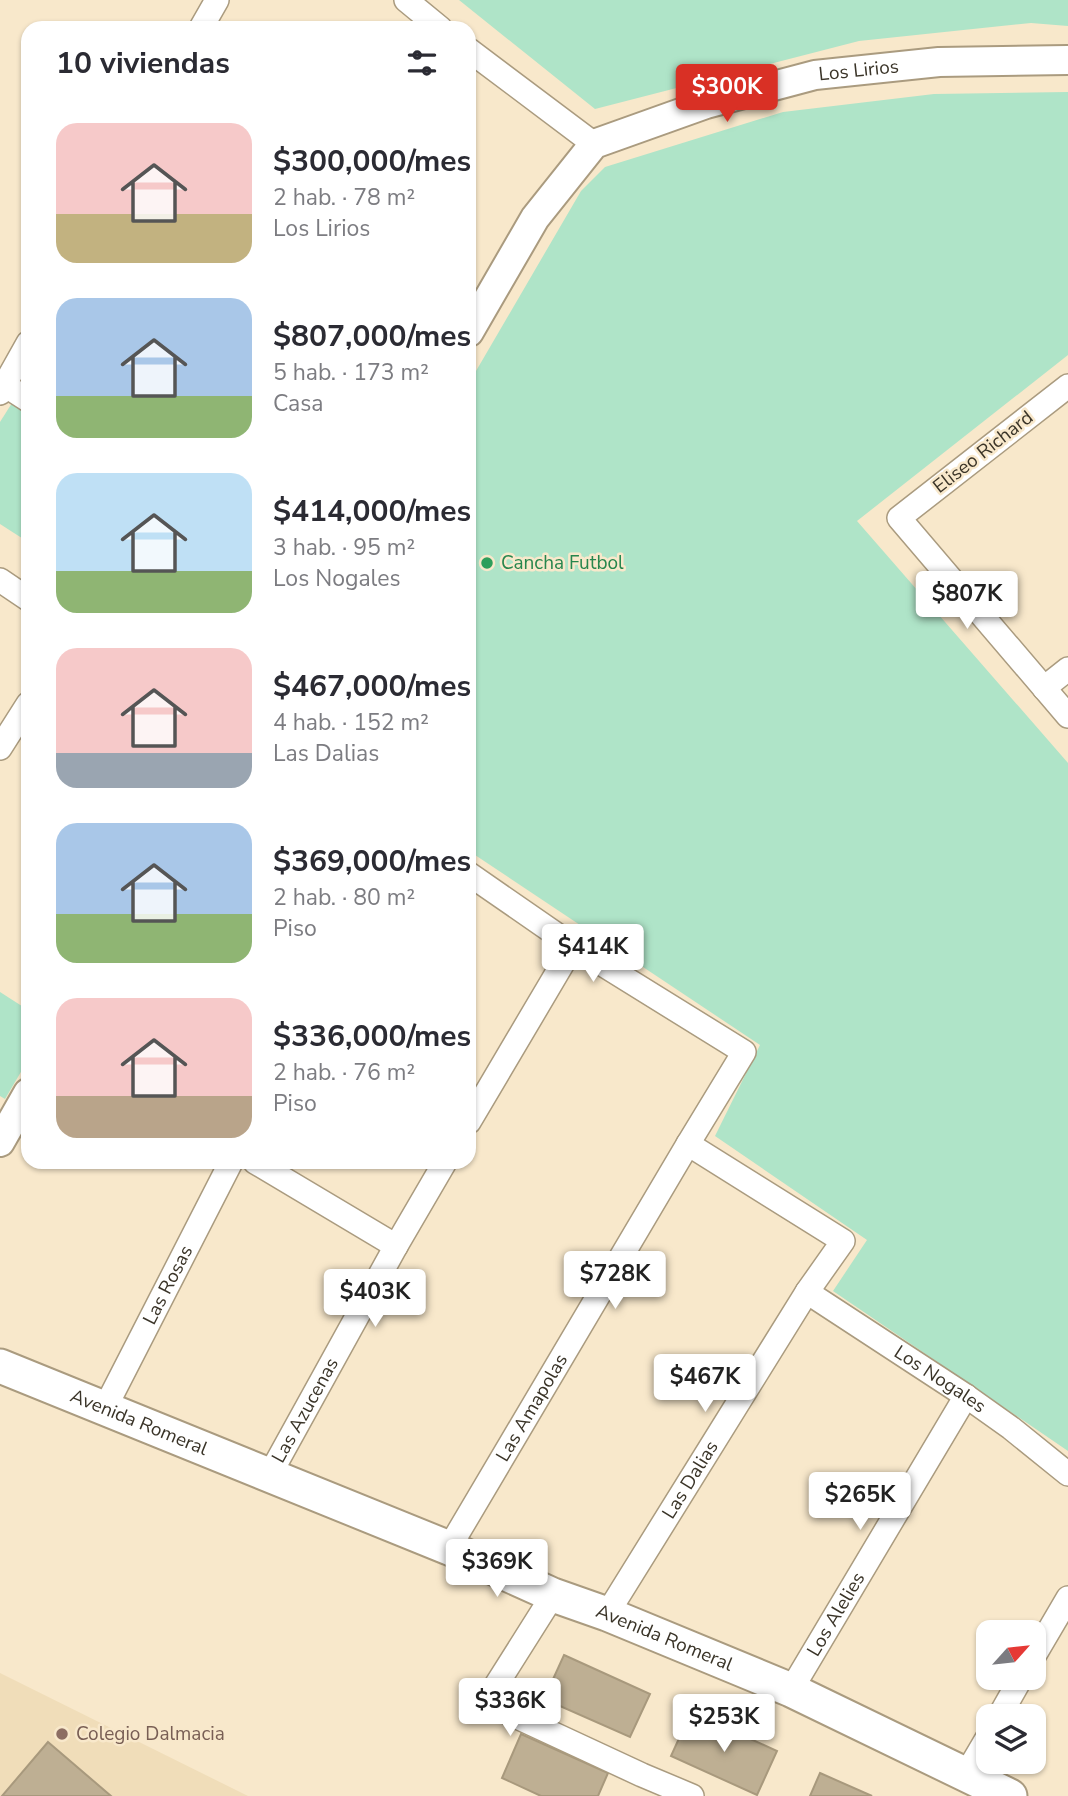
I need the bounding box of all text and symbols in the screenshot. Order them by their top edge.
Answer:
text: 10 viviendas [56,43,230,84]
icon: filters [403,44,441,82]
street label: Los Lirios [817,53,900,88]
pin: $300K [678,64,776,124]
text: $300K [692,71,762,102]
text: $300,000/mes [273,141,471,182]
icon: home [112,151,196,235]
text: 2 hab. · 78 m² [273,182,415,213]
text: Los Lirios [273,213,370,244]
text: $807,000/mes [273,316,471,357]
icon: home [112,326,196,410]
text: 5 hab. · 173 m² [273,357,429,388]
text: Casa [273,388,324,419]
street label: Eliseo Richard [928,405,1038,499]
text: $414,000/mes [273,491,471,532]
icon: home [112,501,196,585]
text: 3 hab. · 95 m² [273,532,415,563]
place label: Cancha Futbol [501,550,624,576]
marker: Cancha Futbol [479,555,495,571]
text: Los Nogales [273,563,401,594]
pin: $807K [918,572,1016,631]
text: $807K [932,578,1002,609]
text: $467,000/mes [273,666,471,707]
icon: home [112,676,196,760]
text: 4 hab. · 152 m² [273,707,429,738]
text: Las Dalias [273,738,379,769]
text: $369,000/mes [273,841,471,882]
icon: home [112,851,196,935]
text: 2 hab. · 80 m² [273,882,415,913]
text: Piso [273,913,317,944]
pin: $414K [544,925,642,984]
text: $414K [558,931,628,962]
text: $336,000/mes [273,1016,471,1057]
icon: home [112,1026,196,1110]
text: 2 hab. · 76 m² [273,1057,415,1088]
text: Piso [273,1088,317,1119]
street label: Las Rosas [137,1241,199,1329]
pin: $728K [566,1252,664,1311]
text: $728K [580,1258,650,1289]
pin: $403K [326,1270,424,1329]
text: $403K [340,1276,410,1307]
street label: Los Nogales [889,1339,991,1419]
street label: Las Amapolas [490,1349,574,1466]
street label: Las Azucenas [266,1353,345,1468]
pin: $467K [656,1354,754,1414]
text: $467K [670,1361,740,1392]
street label: Avenida Romeral [66,1383,212,1462]
street label: Las Dalias [656,1436,725,1524]
pin: $265K [811,1472,909,1532]
text: $265K [825,1479,895,1510]
pin: $369K [448,1540,546,1599]
text: $369K [462,1546,532,1577]
street label: Los Alelies [801,1568,871,1661]
street label: Avenida Romeral [592,1598,737,1678]
north arrow [976,1620,1046,1690]
map controls [976,1620,1046,1774]
pin: $336K [461,1678,559,1738]
text: $336K [475,1685,545,1716]
pin: $253K [675,1694,773,1754]
text: $253K [689,1701,759,1732]
button: layers [976,1704,1046,1774]
place label: Colegio Dalmacia [76,1721,225,1747]
marker: Colegio Dalmacia [54,1726,70,1742]

